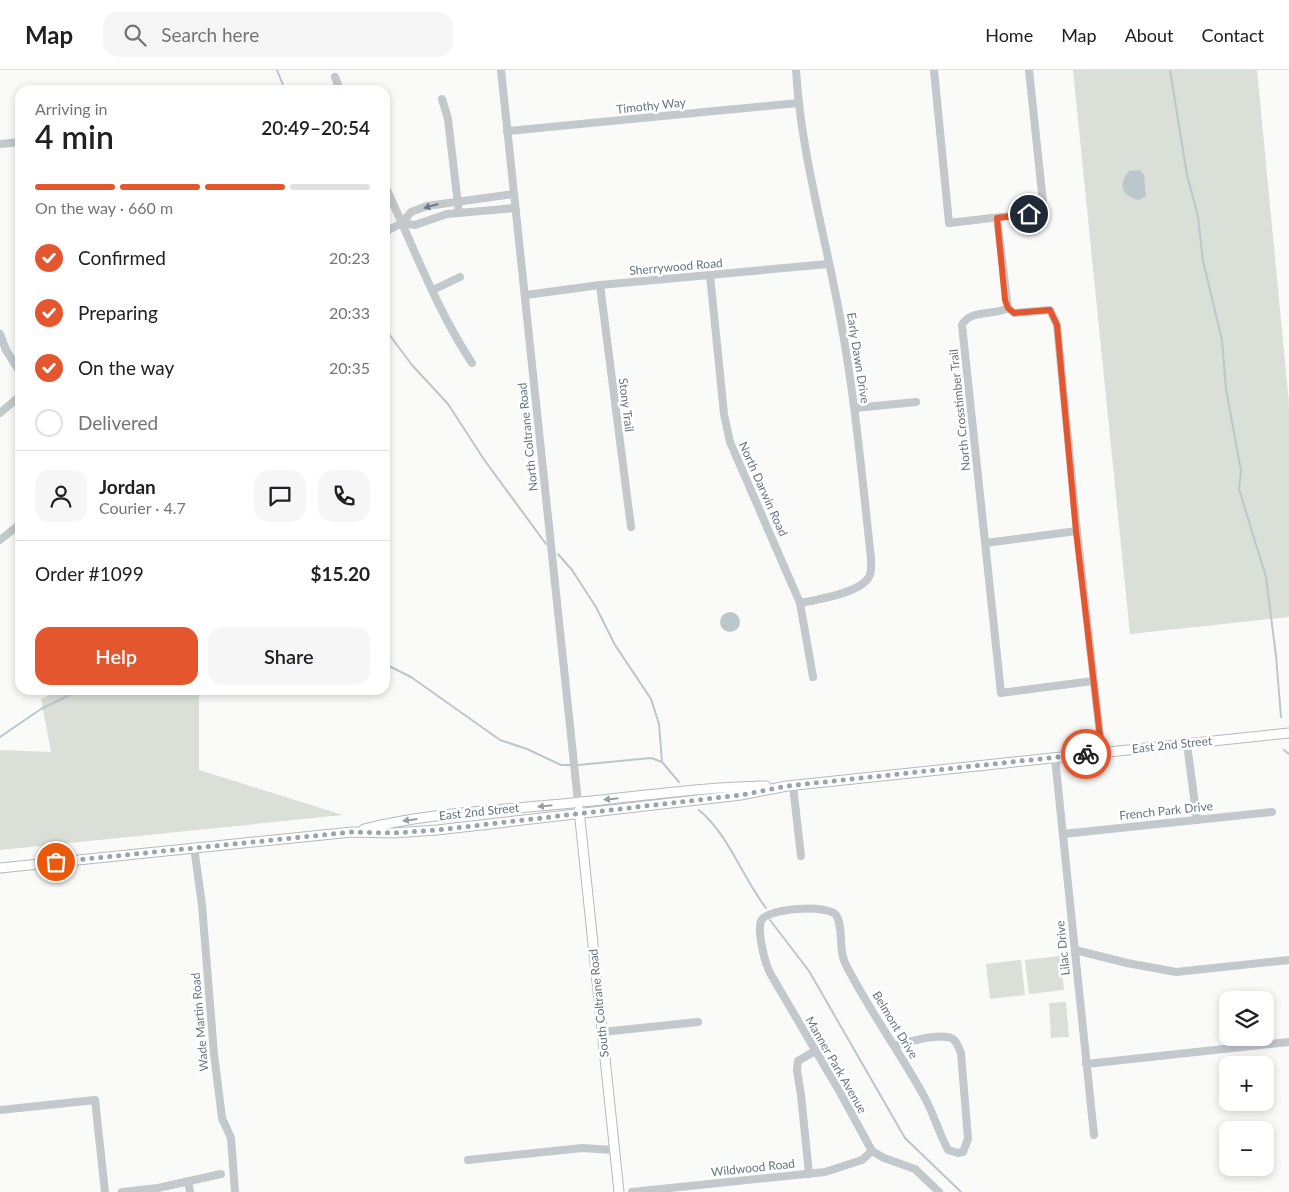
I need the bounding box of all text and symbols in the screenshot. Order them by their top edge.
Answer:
search box [103,12,453,57]
text: Map [25,20,73,49]
icon: search [121,21,149,49]
text: Search here [161,23,259,46]
text: Home [985,24,1033,46]
text: Map [1061,24,1097,46]
text: About [1125,24,1174,46]
text: Contact [1202,24,1264,46]
street label: Timothy Way [615,94,687,117]
text: Arriving in [35,99,108,118]
text: 20:49–20:54 [261,116,370,139]
text: 4 min [35,117,114,156]
pin [1008,193,1050,235]
text: On the way · 660 m [35,198,173,217]
icon: home [1015,200,1043,228]
one-way arrow [423,202,438,210]
icon: check [35,244,63,272]
text: Confirmed [78,246,166,269]
text: 20:23 [329,248,370,267]
street label: Sherrywood Road [629,255,723,278]
icon: check [35,299,63,327]
text: Preparing [78,301,158,324]
text: 20:33 [329,303,370,322]
street label: Early Dawn Drive [844,311,873,404]
street label: North Crosstimber Trail [946,348,973,472]
icon: check [35,354,63,382]
text: On the way [78,356,174,379]
text: 20:35 [329,358,370,377]
street label: Stony Trail [616,377,637,433]
street label: North Coltrane Road [514,382,541,492]
text: Delivered [78,411,158,434]
street label: North Darwin Road [736,439,791,539]
button: person [35,470,87,522]
button: chat [254,470,306,522]
button: phone [318,470,370,522]
text: Jordan [99,475,156,498]
text: Courier · 4.7 [99,498,186,517]
text: Order #1099 [35,562,144,585]
text: $15.20 [310,562,370,585]
button: Help [35,627,198,685]
button: Share [208,627,370,685]
courier [1061,729,1111,779]
street label: East 2nd Street [1131,733,1213,756]
icon: bike [1072,740,1100,768]
one-way arrow [603,795,619,803]
street label: French Park Drive [1118,798,1213,823]
street label: East 2nd Street [438,800,520,823]
one-way arrow [536,802,552,810]
one-way arrow [402,816,418,824]
pin [35,841,77,883]
icon: bag [42,848,70,876]
street label: Lilac Drive [1052,920,1073,976]
street label: South Coltrane Road [585,948,612,1058]
street label: Wade Martin Road [188,972,211,1072]
street label: Belmont Drive [869,988,921,1061]
map controls [1219,991,1274,1176]
button: layers [1219,991,1274,1046]
street label: Manner Park Avenue [803,1014,870,1116]
button: + [1219,1056,1274,1111]
button: − [1219,1121,1274,1176]
street label: Wildwood Road [710,1156,796,1179]

